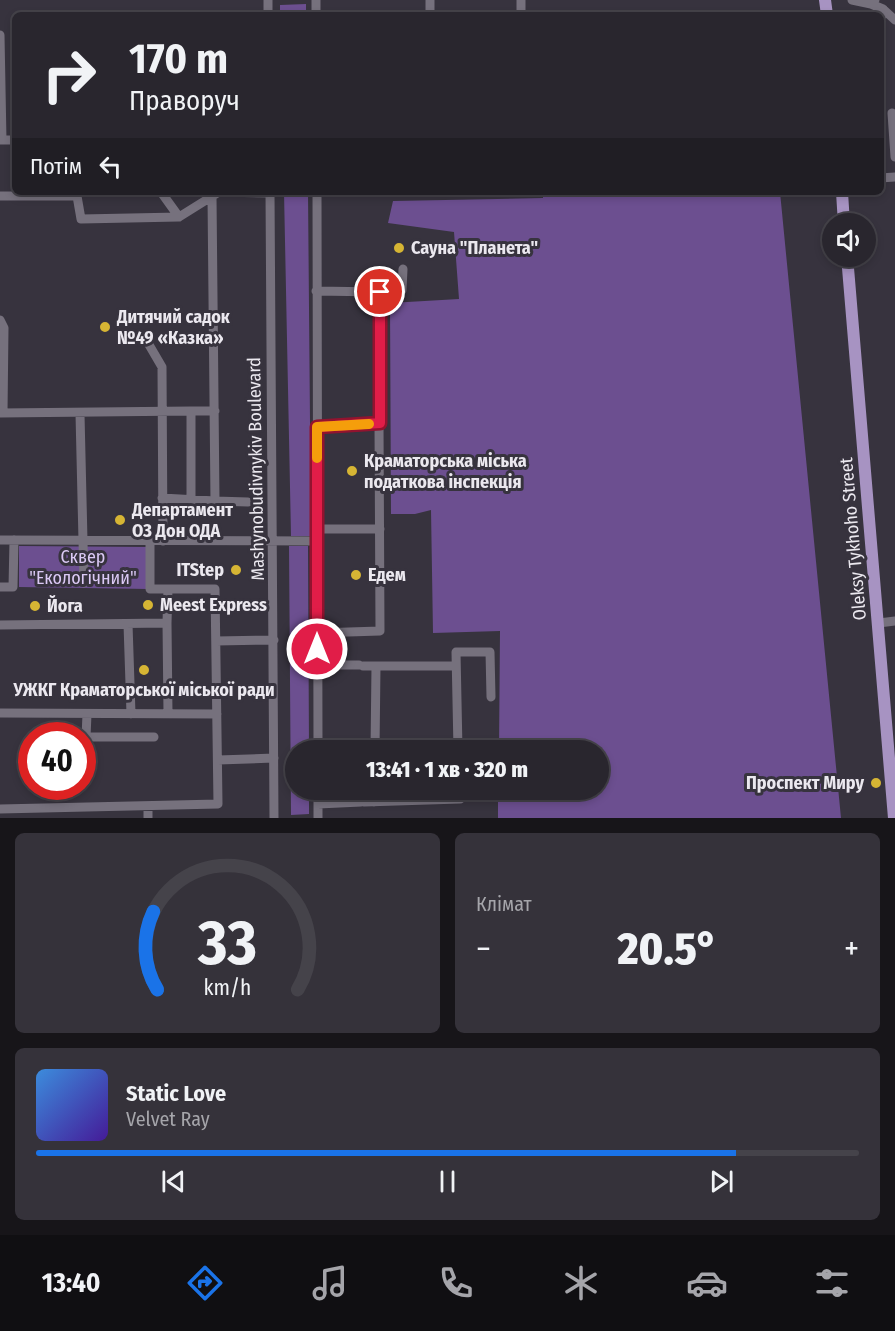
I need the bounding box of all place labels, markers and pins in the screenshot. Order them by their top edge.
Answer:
place label: Сауна "Планета" [411,237,538,259]
marker: Сауна "Планета" [392,241,406,255]
pin [354,266,405,317]
place label: Дитячий садок №49 «Казка» [116,306,231,349]
marker: Дитячий садок №49 «Казка» [98,320,112,334]
place label: Краматорська міська податкова інспекція [364,450,527,493]
marker: Краматорська міська податкова інспекція [345,464,359,478]
place label: Департамент ОЗ Дон ОДА [131,499,233,542]
marker: Департамент ОЗ Дон ОДА [113,513,127,527]
place label: ITStep [176,559,224,581]
marker: ITStep [229,563,243,577]
place label: Едем [368,564,406,586]
marker: Едем [349,568,363,582]
place label: Йога [47,594,83,617]
place label: Meest Express [160,594,267,616]
marker: Meest Express [141,598,155,612]
marker: Йога [28,599,42,613]
marker: УЖКГ Краматорської міської ради [137,663,151,677]
place label: УЖКГ Краматорської міської ради [12,679,275,701]
place label: Проспект Миру [746,772,864,794]
marker: Проспект Миру [869,776,883,790]

